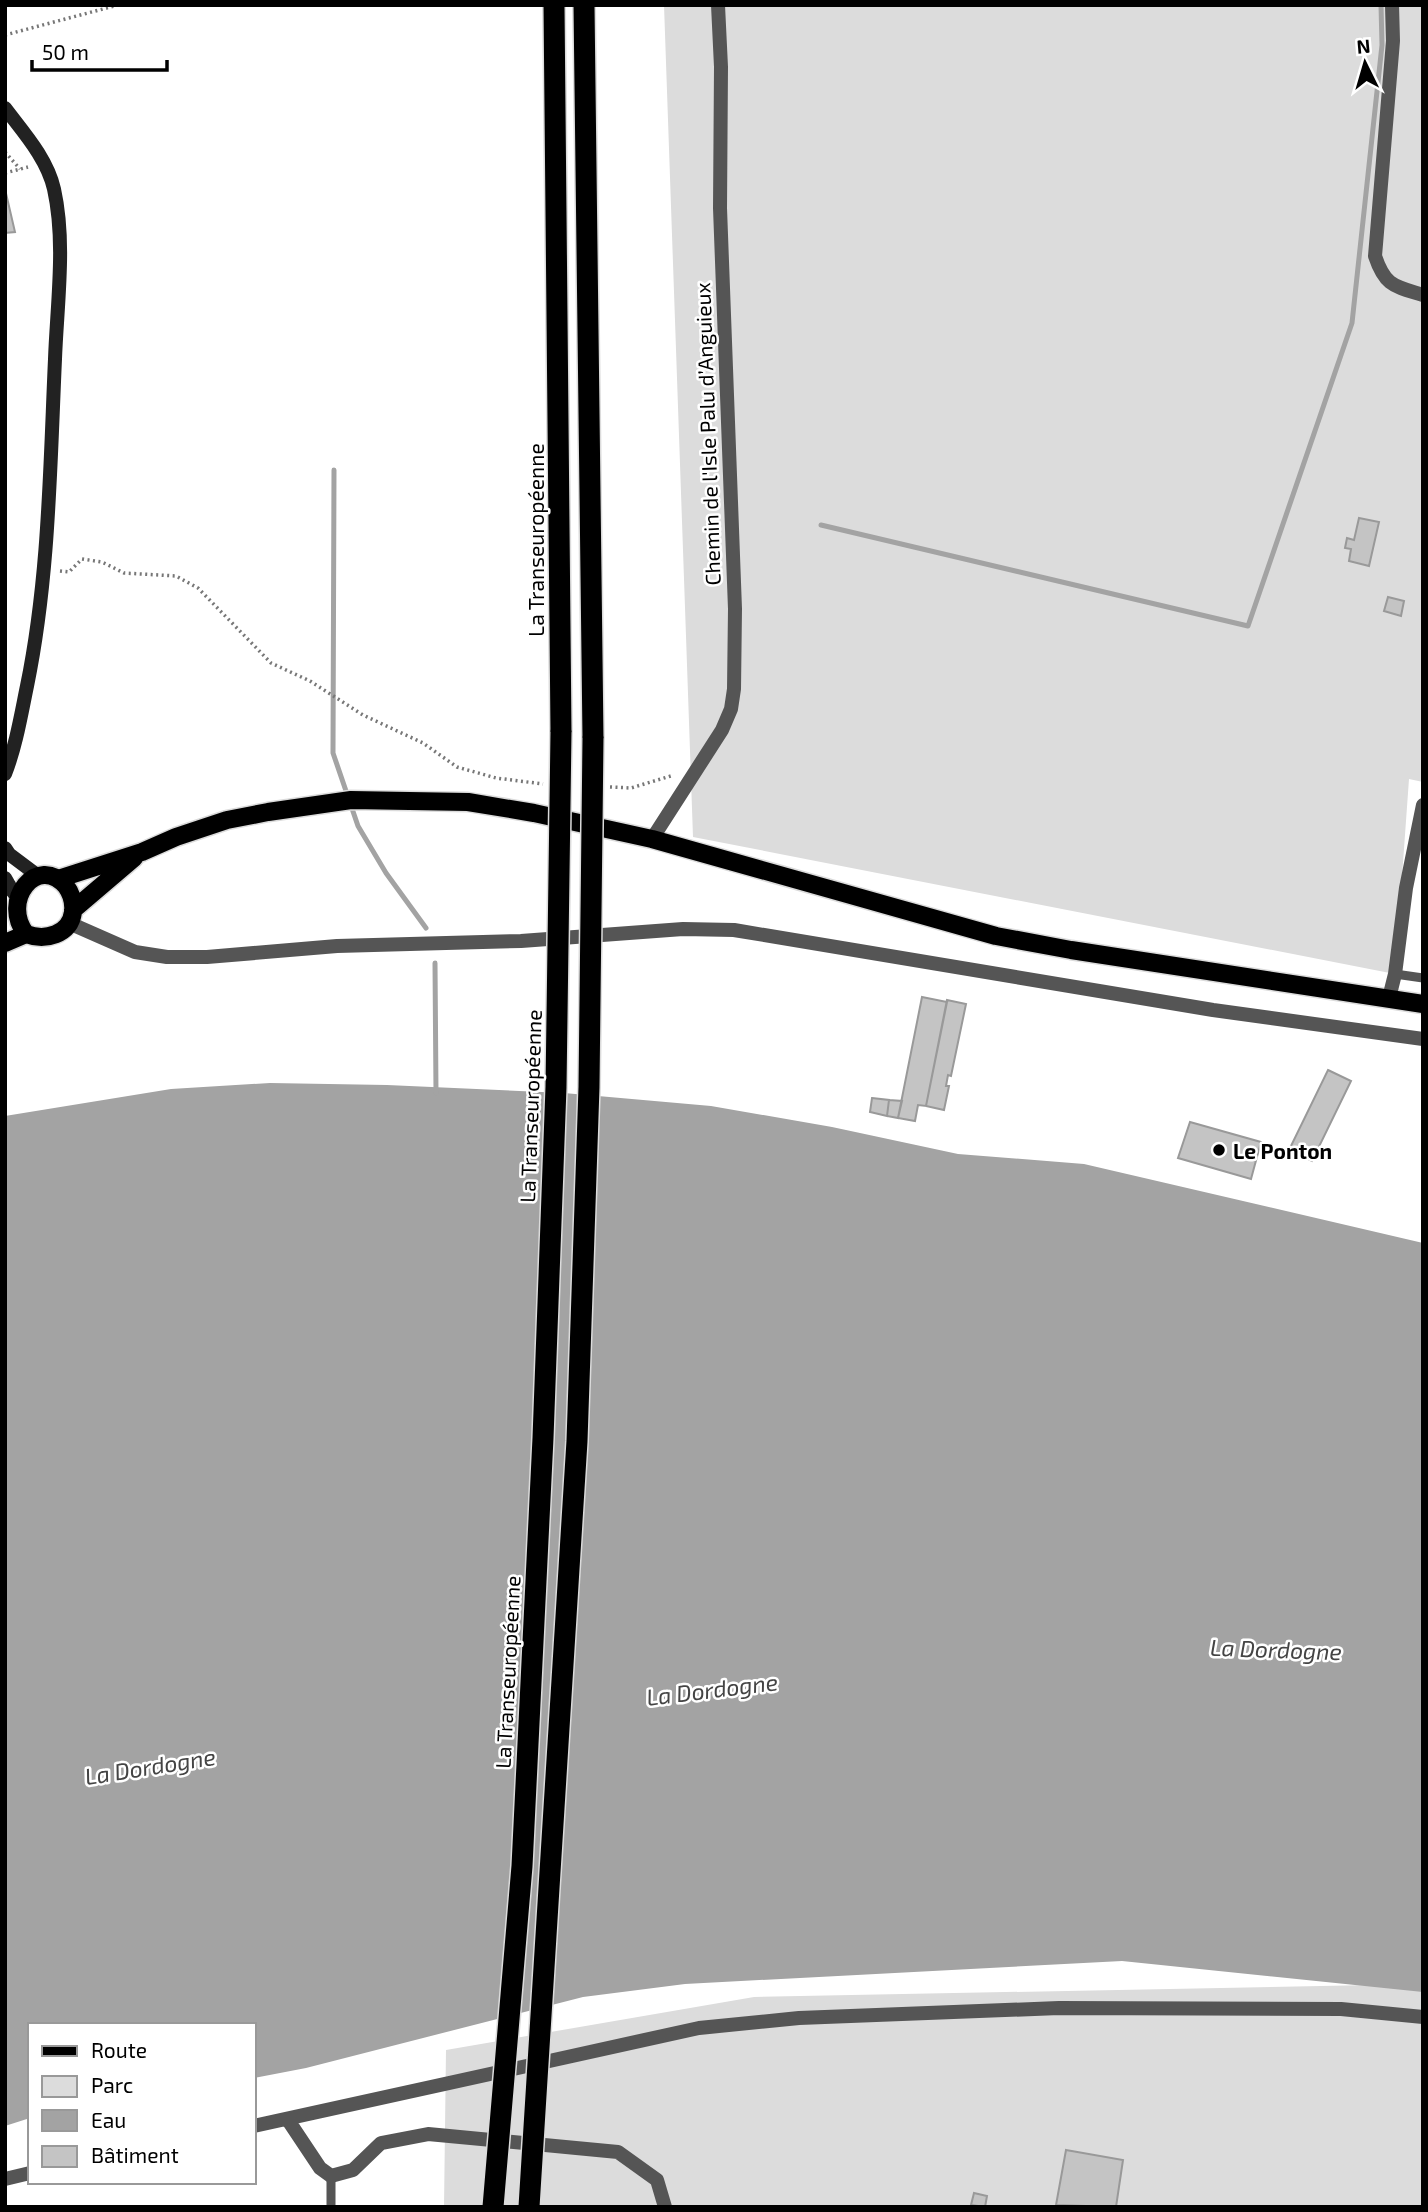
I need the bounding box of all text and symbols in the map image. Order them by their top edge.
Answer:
scale bar [32,28,166,72]
north arrow [1330,28,1400,98]
text: N [1356,34,1371,58]
text: 50 m [42,39,89,64]
street label: Chemin de l'Isle Palu d’Anguieux [689,282,725,586]
street label: La Transeuropéenne [523,443,548,637]
street label: La Transeuropéenne [514,1009,546,1203]
place label: Le Ponton [1233,1138,1332,1163]
marker: Le Ponton [1211,1142,1227,1158]
street label: La Transeuropéenne [489,1575,525,1769]
water label: La Dordogne [1209,1633,1343,1665]
water label: La Dordogne [645,1667,779,1711]
water label: La Dordogne [83,1742,217,1790]
legend [28,2023,256,2184]
text: Route [91,2037,147,2062]
text: Parc [91,2072,133,2097]
text: Eau [91,2107,126,2132]
text: Bâtiment [91,2142,179,2167]

